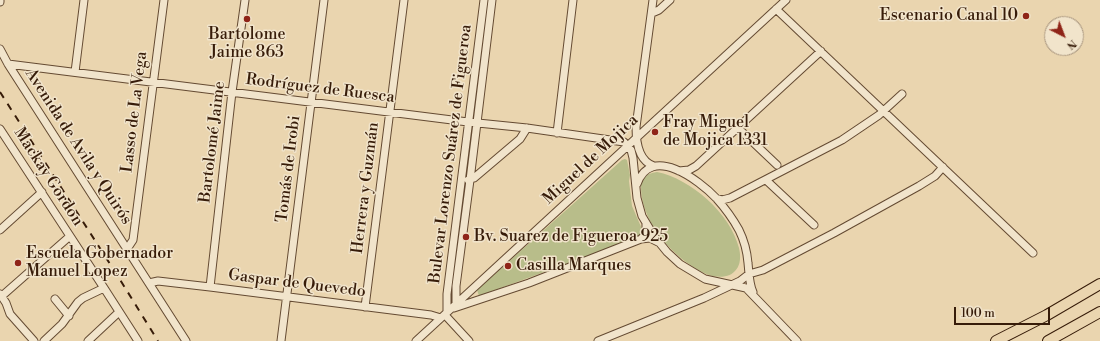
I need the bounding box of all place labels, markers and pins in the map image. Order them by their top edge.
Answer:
place label: Escenario Canal 10 [880,6,1018,26]
marker: Escenario Canal 10 [1021,11,1031,21]
marker: Bartolome Jaime 863 [242,14,252,24]
place label: Bartolome Jaime 863 [209,25,285,63]
place label: Fray Miguel de Mojica 1331 [663,113,768,151]
marker: Fray Miguel de Mojica 1331 [650,127,660,137]
place label: Bv. Suarez de Figueroa 925 [474,227,668,247]
marker: Bv. Suarez de Figueroa 925 [461,232,471,242]
place label: Escuela Gobernador Manuel Lopez [26,244,173,282]
place label: Casilla Marques [516,256,631,276]
marker: Escuela Gobernador Manuel Lopez [13,258,23,268]
marker: Casilla Marques [503,261,513,271]

